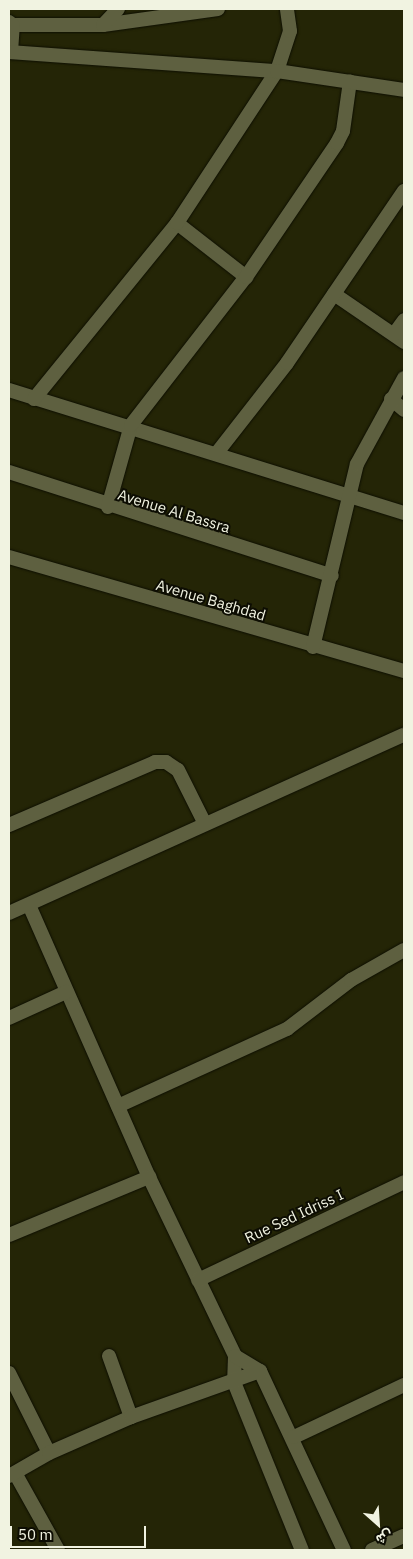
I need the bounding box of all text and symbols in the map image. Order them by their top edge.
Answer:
street label: Avenue Al Bassra [116,485,232,537]
street label: Avenue Baghdad [154,576,268,624]
street label: Rue Sed Idriss I [242,1185,346,1247]
north arrow [353,1499,403,1549]
scale bar [12,1516,149,1548]
text: 50 m [18,1525,53,1544]
text: ش [373,1526,396,1549]

